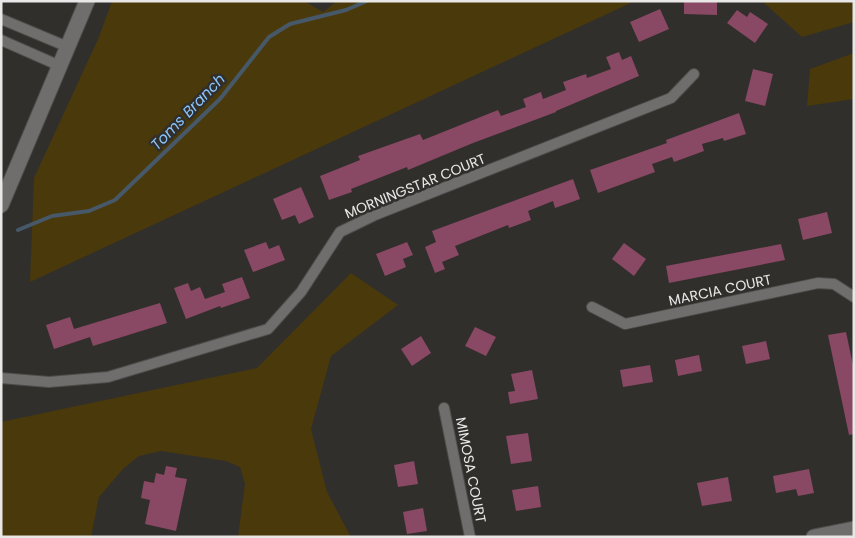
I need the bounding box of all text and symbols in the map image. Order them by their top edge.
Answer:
water label: Toms Branch [146,69,229,154]
street label: MORNINGSTAR COURT [342,148,489,223]
street label: MARCIA COURT [667,269,774,311]
street label: MIMOSA COURT [451,415,491,525]

